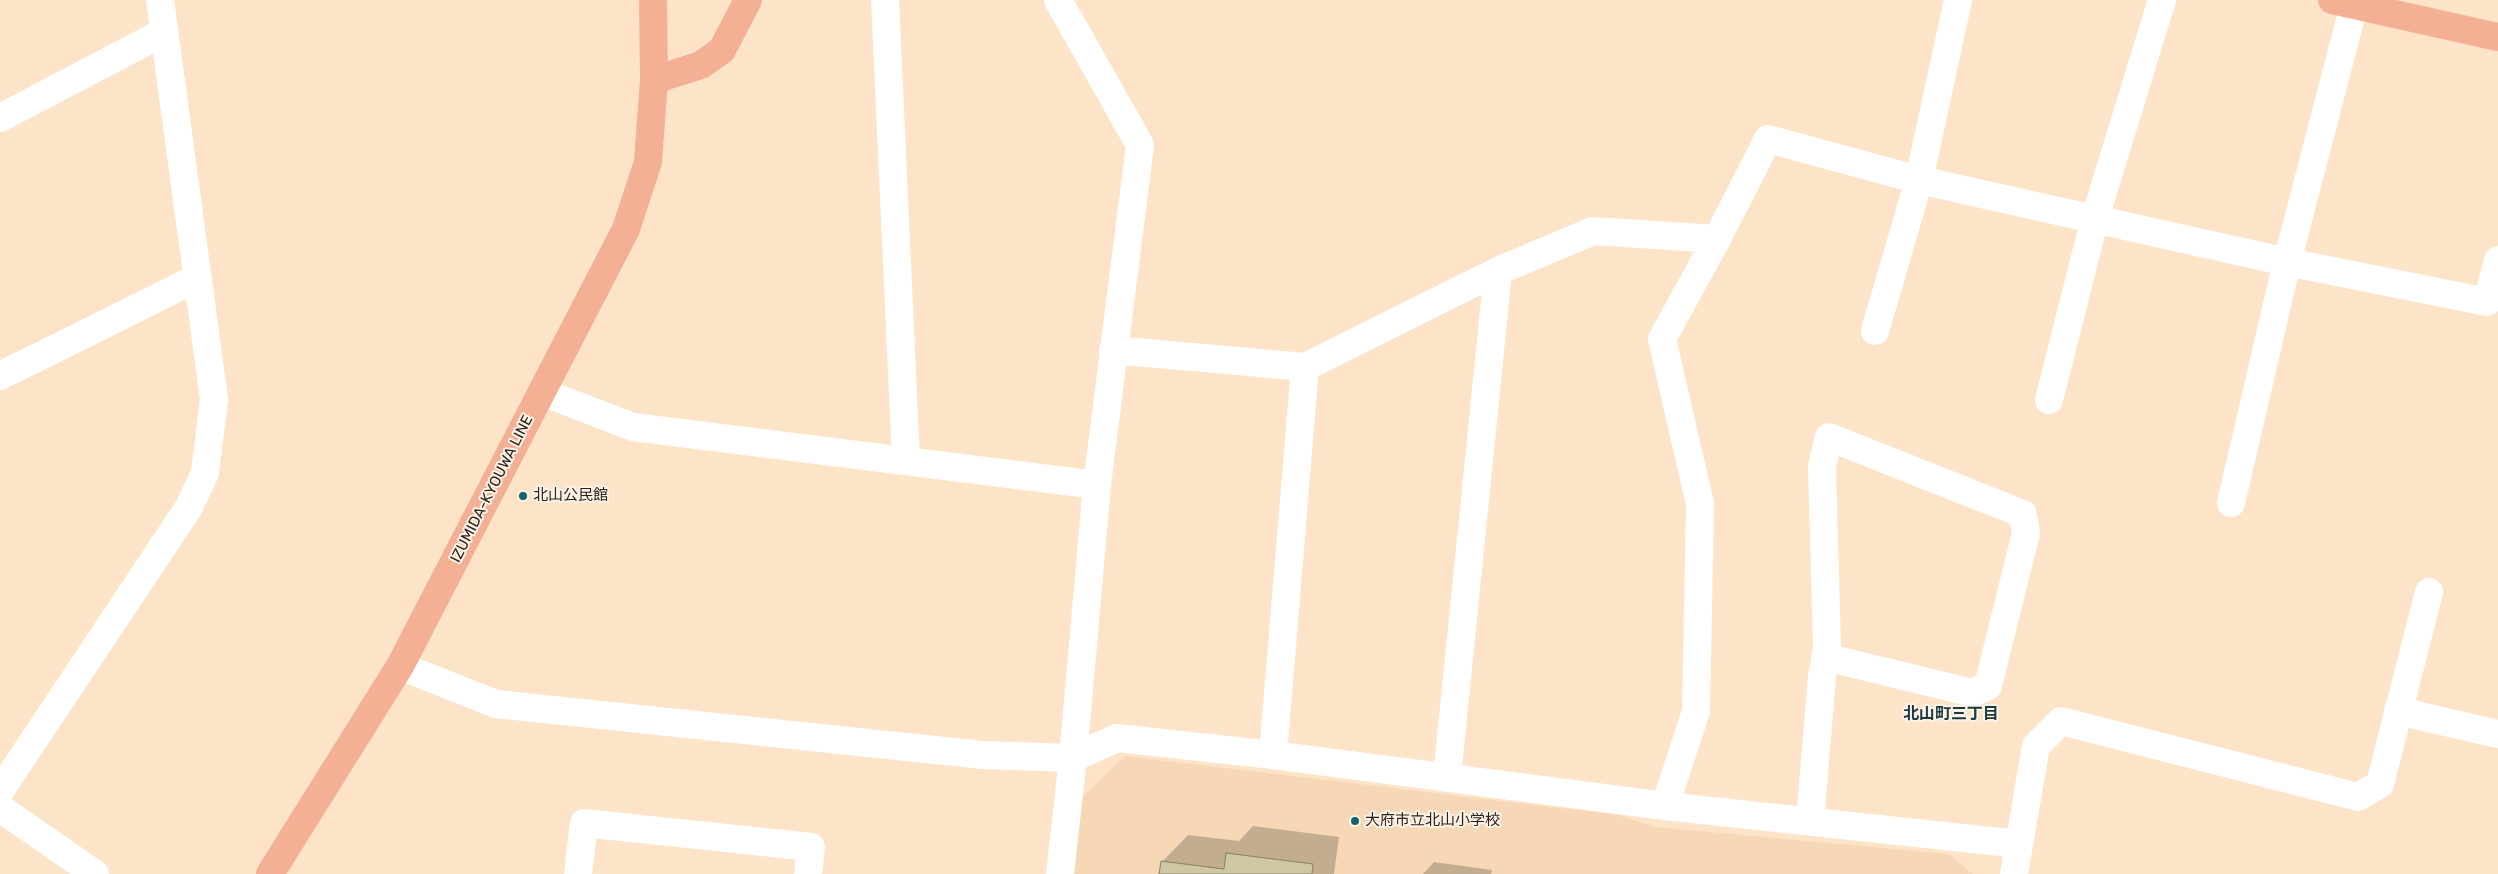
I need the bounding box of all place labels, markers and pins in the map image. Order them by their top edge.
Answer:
place label: 北山公民館 [533,487,608,505]
marker: 北山公民館 [517,490,529,502]
place label: 大府市立北山小学校 [1365,812,1500,830]
marker: 大府市立北山小学校 [1349,815,1361,827]

